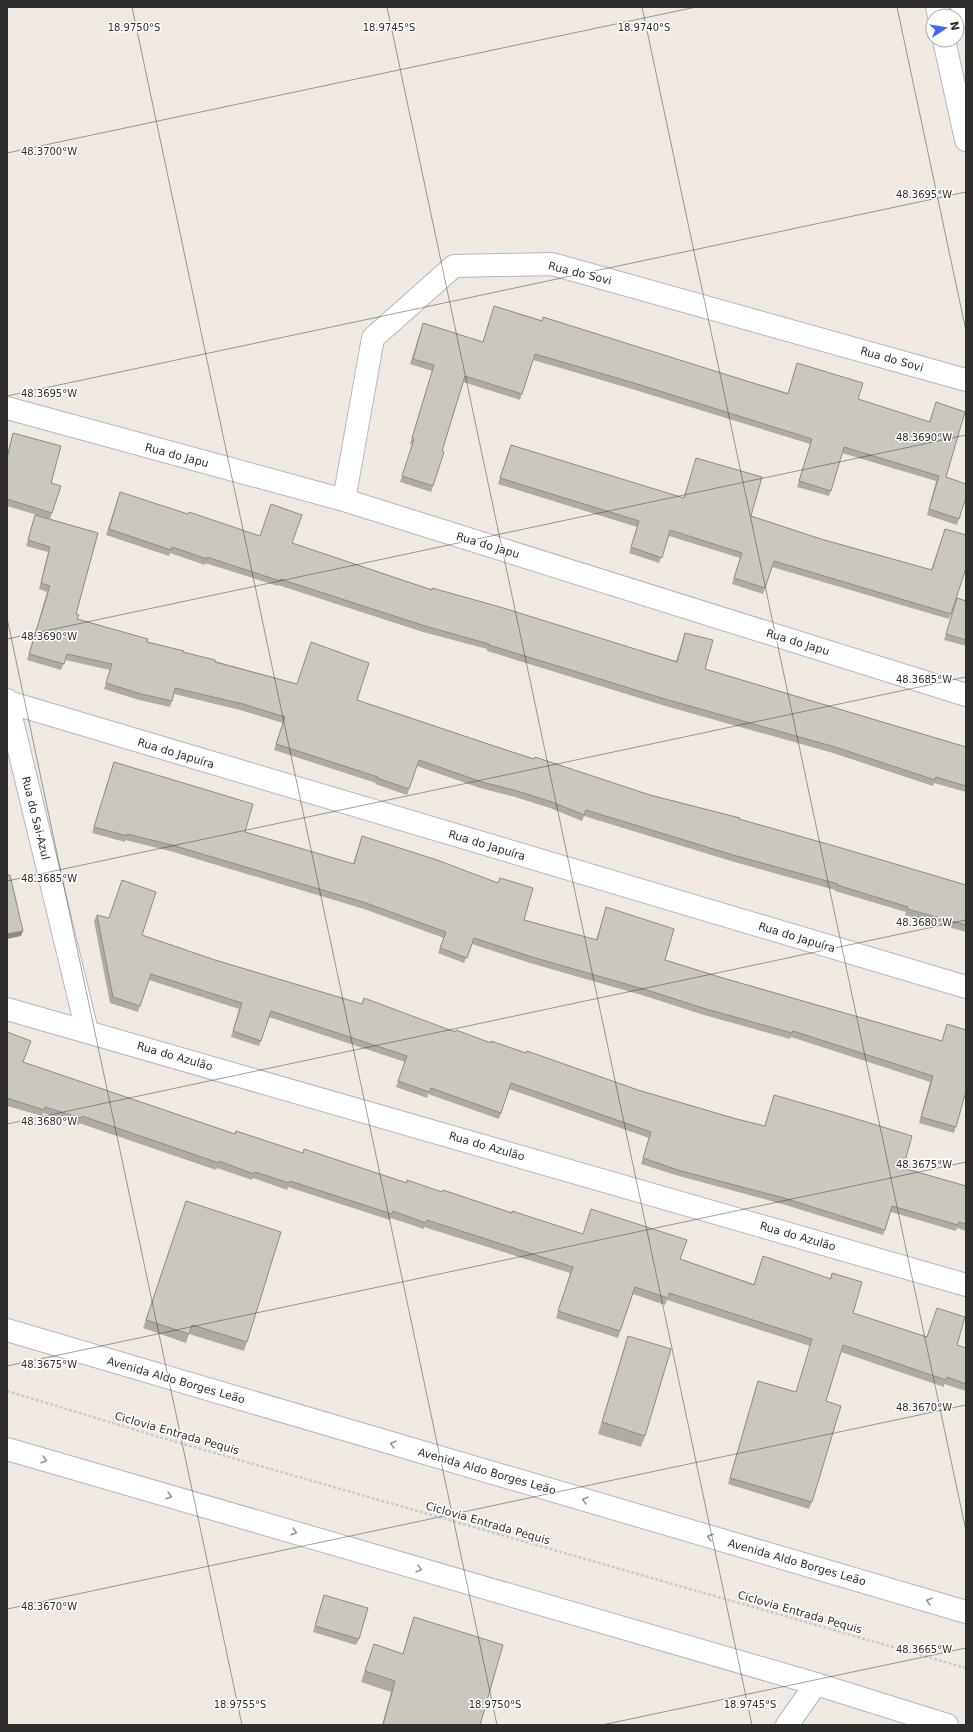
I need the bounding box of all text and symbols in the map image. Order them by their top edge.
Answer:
north arrow [925,8,965,48]
text: N [947,20,962,32]
text: 18.9750°S [108,22,160,33]
text: 18.9745°S [363,22,415,33]
text: 18.9740°S [618,22,670,33]
text: 48.3700°W [21,146,77,157]
text: 48.3695°W [896,189,952,200]
street label: Rua do Sovi [547,259,613,288]
street label: Rua do Sovi [859,344,925,375]
text: 48.3695°W [21,388,77,399]
text: 48.3690°W [896,432,952,443]
street label: Rua do Japu [144,441,210,470]
street label: Rua do Japu [455,530,521,561]
street label: Rua do Japu [765,627,831,658]
text: 48.3690°W [21,631,77,642]
text: 48.3685°W [896,674,952,685]
street label: Rua do Japuíra [136,736,216,771]
street label: Rua do Sai-Azul [19,775,52,861]
street label: Rua do Japuíra [447,828,527,863]
text: 48.3685°W [21,873,77,884]
text: 48.3680°W [896,917,952,928]
street label: Rua do Japuíra [757,920,837,955]
street label: Rua do Azulão [135,1039,215,1074]
text: 48.3680°W [21,1116,77,1127]
street label: Rua do Azulão [447,1129,527,1164]
text: 48.3675°W [896,1159,952,1170]
street label: Rua do Azulão [758,1219,838,1254]
street label: Avenida Aldo Borges Leão [105,1355,247,1407]
text: 48.3675°W [21,1359,77,1370]
text: 48.3670°W [896,1402,952,1413]
street label: Ciclovia Entrada Pequis [113,1409,241,1458]
one-way arrow [390,1440,397,1449]
street label: Avenida Aldo Borges Leão [416,1446,558,1498]
one-way arrow [41,1455,48,1464]
one-way arrow [166,1491,173,1500]
one-way arrow [582,1496,589,1505]
street label: Ciclovia Entrada Pequis [424,1499,552,1548]
one-way arrow [291,1528,297,1536]
one-way arrow [707,1533,714,1542]
street label: Avenida Aldo Borges Leão [726,1537,868,1589]
one-way arrow [415,1564,422,1573]
street label: Ciclovia Entrada Pequis [736,1588,864,1637]
one-way arrow [925,1597,932,1606]
text: 48.3670°W [21,1601,77,1612]
text: 48.3665°W [896,1644,952,1655]
text: 18.9755°S [214,1699,266,1710]
text: 18.9750°S [469,1699,521,1710]
text: 18.9745°S [724,1699,776,1710]

